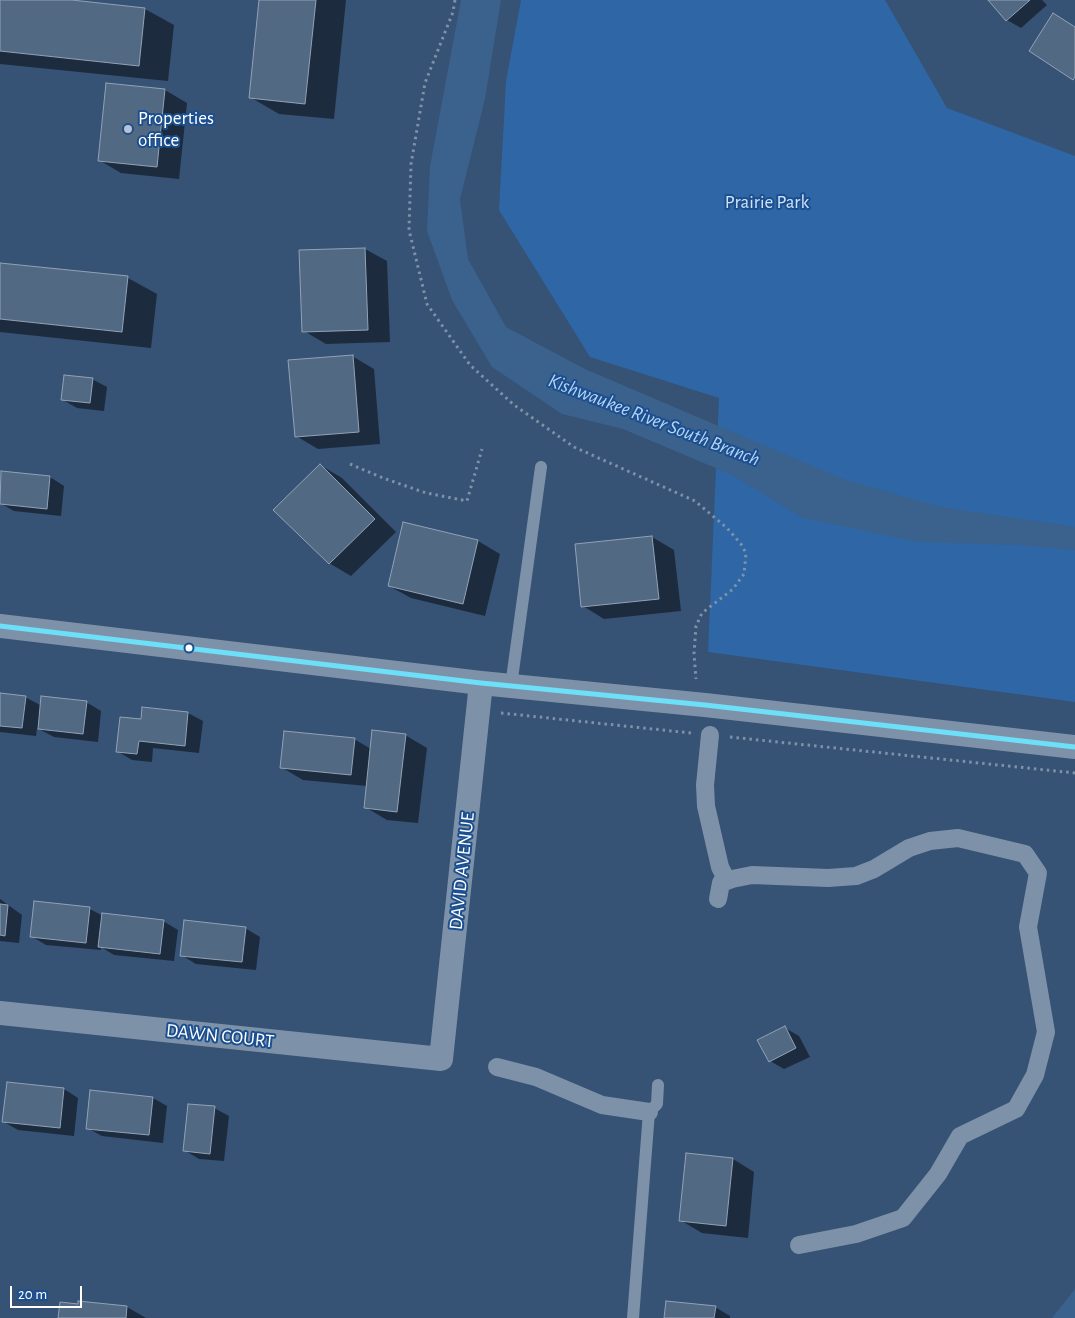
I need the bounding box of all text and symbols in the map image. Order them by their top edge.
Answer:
place label: Properties office [138,107,214,151]
marker: Properties office [122,123,134,135]
park label: Prairie Park [725,191,809,213]
water label: Kishwaukee River South Branch [545,369,763,471]
unlabelled marker [184,643,194,653]
street label: DAVID AVENUE [444,811,480,931]
street label: DAWN COURT [165,1019,275,1053]
scale bar [12,1276,85,1308]
text: 20 m [18,1287,47,1302]

